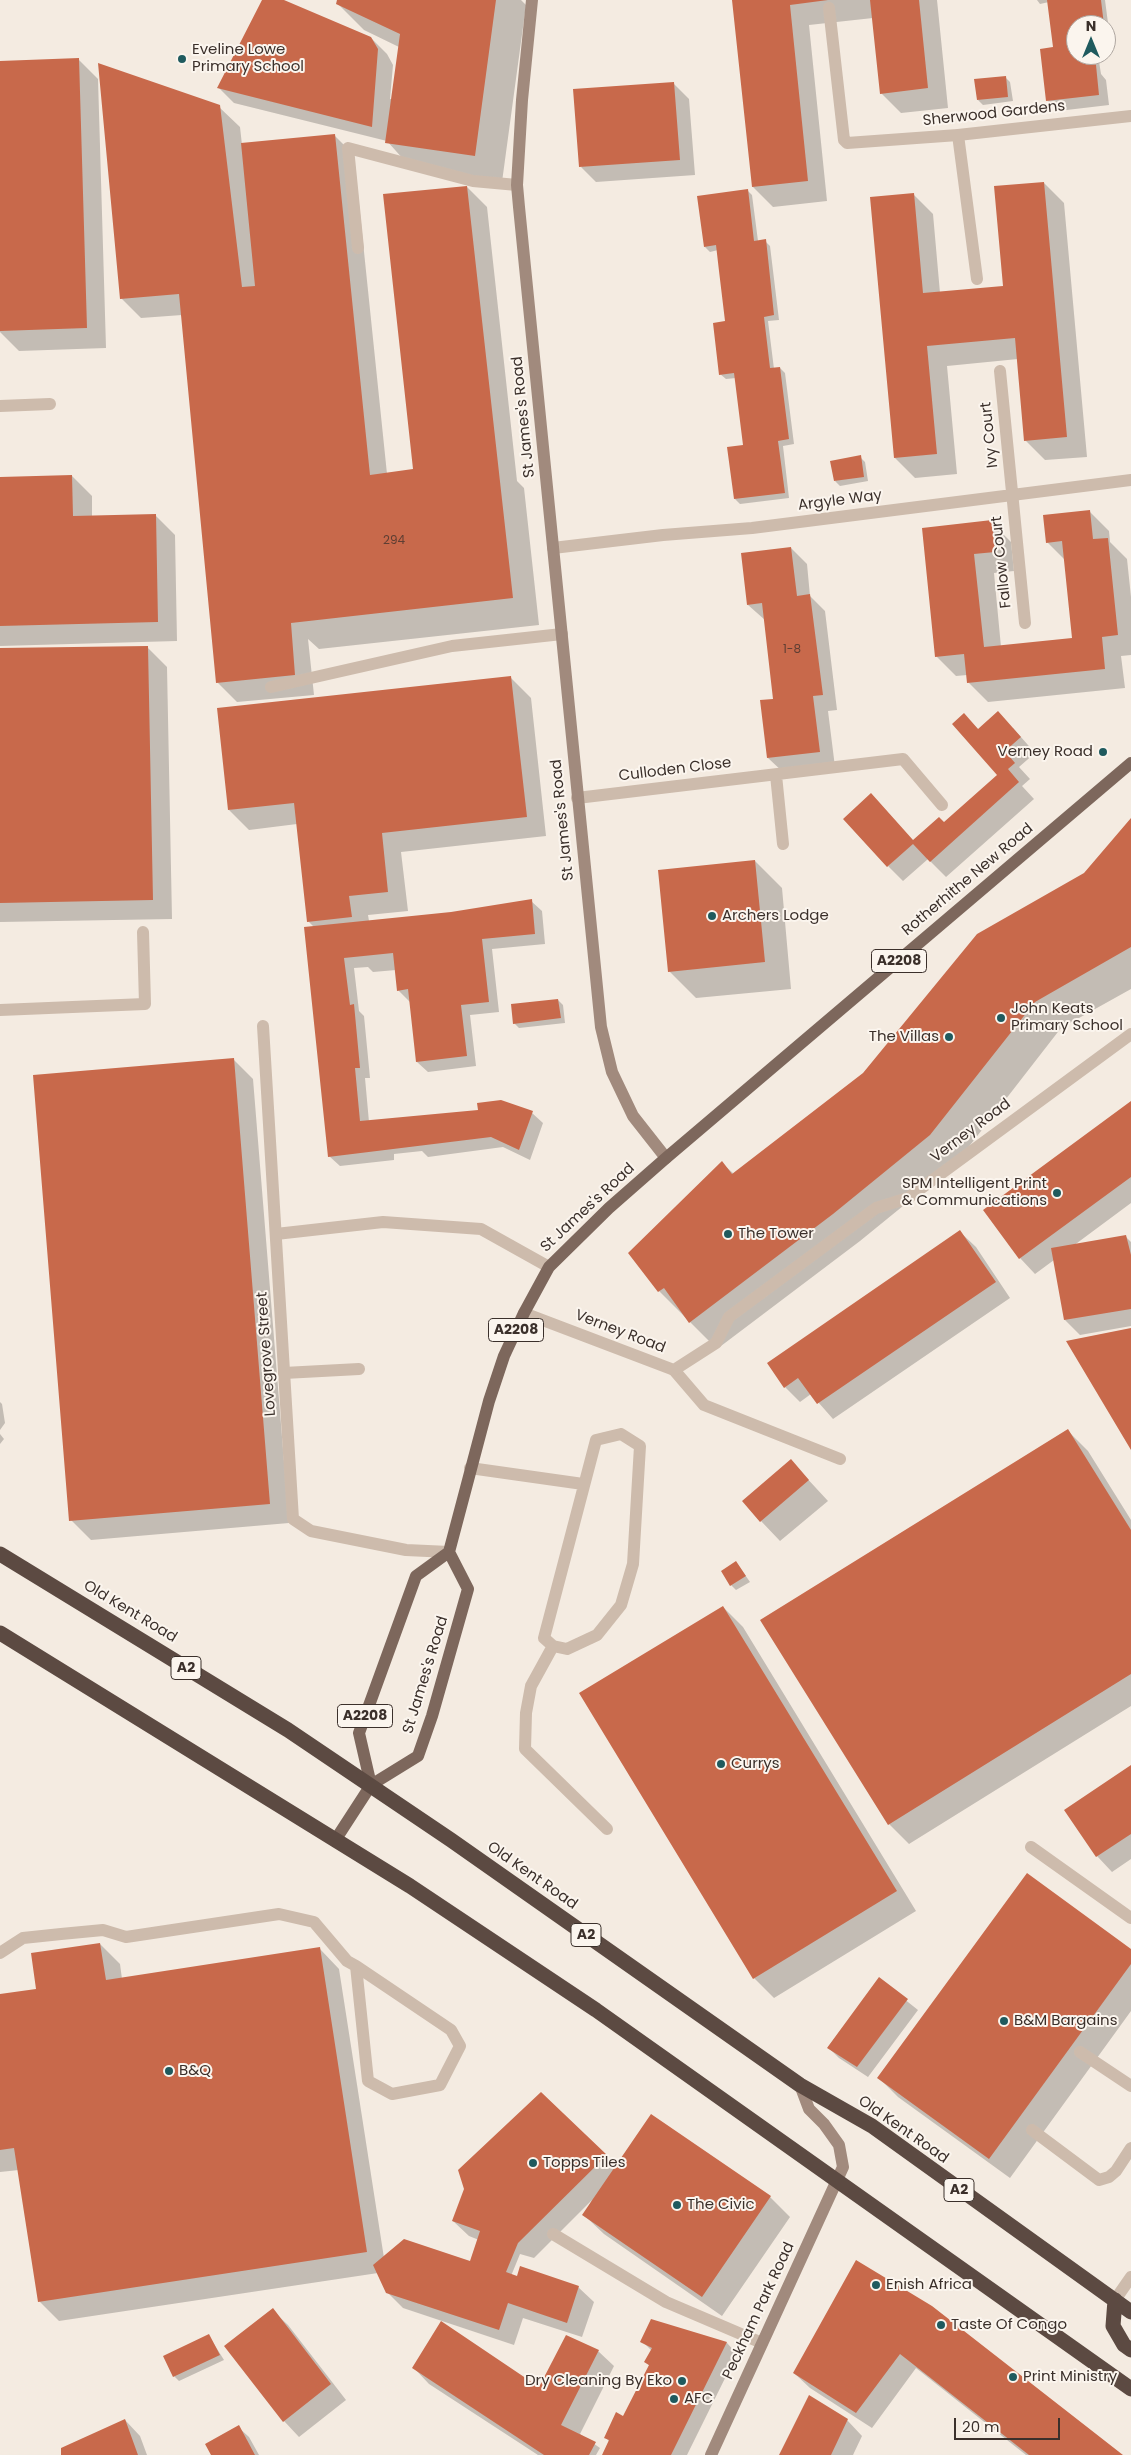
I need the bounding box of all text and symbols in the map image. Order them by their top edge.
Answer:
north arrow [1066,15,1116,65]
text: N [1086,16,1096,36]
place label: Eveline Lowe Primary School [192,41,304,76]
marker: Eveline Lowe Primary School [176,53,188,65]
street label: Sherwood Gardens [922,98,1066,130]
street label: St James's Road [509,355,539,479]
street label: Ivy Court [978,401,1002,469]
street label: Argyle Way [797,487,883,515]
street label: Fallow Court [988,515,1016,609]
house number: 294 [383,534,405,548]
house number: 1-8 [783,643,801,657]
place label: Verney Road [998,743,1093,761]
marker: Verney Road [1097,746,1109,758]
street label: Culloden Close [618,754,732,786]
street label: St James's Road [548,758,578,882]
street label: Rotherhithe New Road [899,820,1037,940]
place label: Archers Lodge [722,907,829,925]
marker: Archers Lodge [706,910,718,922]
road number: A2208 [872,949,926,972]
place label: John Keats Primary School [1011,1000,1123,1035]
marker: John Keats Primary School [995,1012,1007,1024]
place label: The Villas [869,1028,939,1046]
marker: The Villas [943,1031,955,1043]
street label: Verney Road [927,1095,1015,1167]
street label: St James's Road [537,1160,639,1256]
place label: SPM Intelligent Print & Communications [902,1175,1047,1210]
marker: SPM Intelligent Print & Communications [1051,1187,1063,1199]
place label: The Tower [738,1225,814,1243]
marker: The Tower [722,1228,734,1240]
street label: Lovegrove Street [254,1291,280,1417]
street label: Verney Road [572,1307,668,1357]
road number: A2208 [488,1318,544,1342]
street label: Old Kent Road [80,1577,180,1647]
street label: St James's Road [400,1614,452,1736]
road number: A2 [171,1656,201,1680]
road number: A2208 [338,1704,392,1728]
place label: Currys [731,1755,780,1773]
marker: Currys [715,1758,727,1770]
street label: Old Kent Road [483,1838,581,1914]
road number: A2 [571,1924,601,1946]
place label: B&M Bargains [1014,2012,1118,2030]
marker: B&M Bargains [998,2015,1010,2027]
place label: B&Q [179,2062,211,2080]
marker: B&Q [163,2065,175,2077]
street label: Old Kent Road [854,2092,952,2168]
place label: Topps Tiles [543,2154,625,2172]
marker: Topps Tiles [527,2157,539,2169]
road number: A2 [944,2178,974,2202]
place label: The Civic [687,2196,754,2214]
marker: The Civic [671,2199,683,2211]
street label: Peckham Park Road [719,2240,799,2382]
place label: Enish Africa [886,2276,972,2294]
marker: Enish Africa [870,2279,882,2291]
place label: Taste Of Congo [951,2316,1067,2334]
marker: Taste Of Congo [935,2319,947,2331]
place label: Print Ministry [1023,2368,1117,2386]
marker: Print Ministry [1007,2371,1019,2383]
place label: Dry Cleaning By Eko [525,2372,672,2390]
marker: Dry Cleaning By Eko [676,2375,688,2387]
place label: AFC [684,2390,713,2408]
marker: AFC [668,2393,680,2405]
scale bar [956,2408,1062,2440]
text: 20 m [962,2416,1000,2437]

